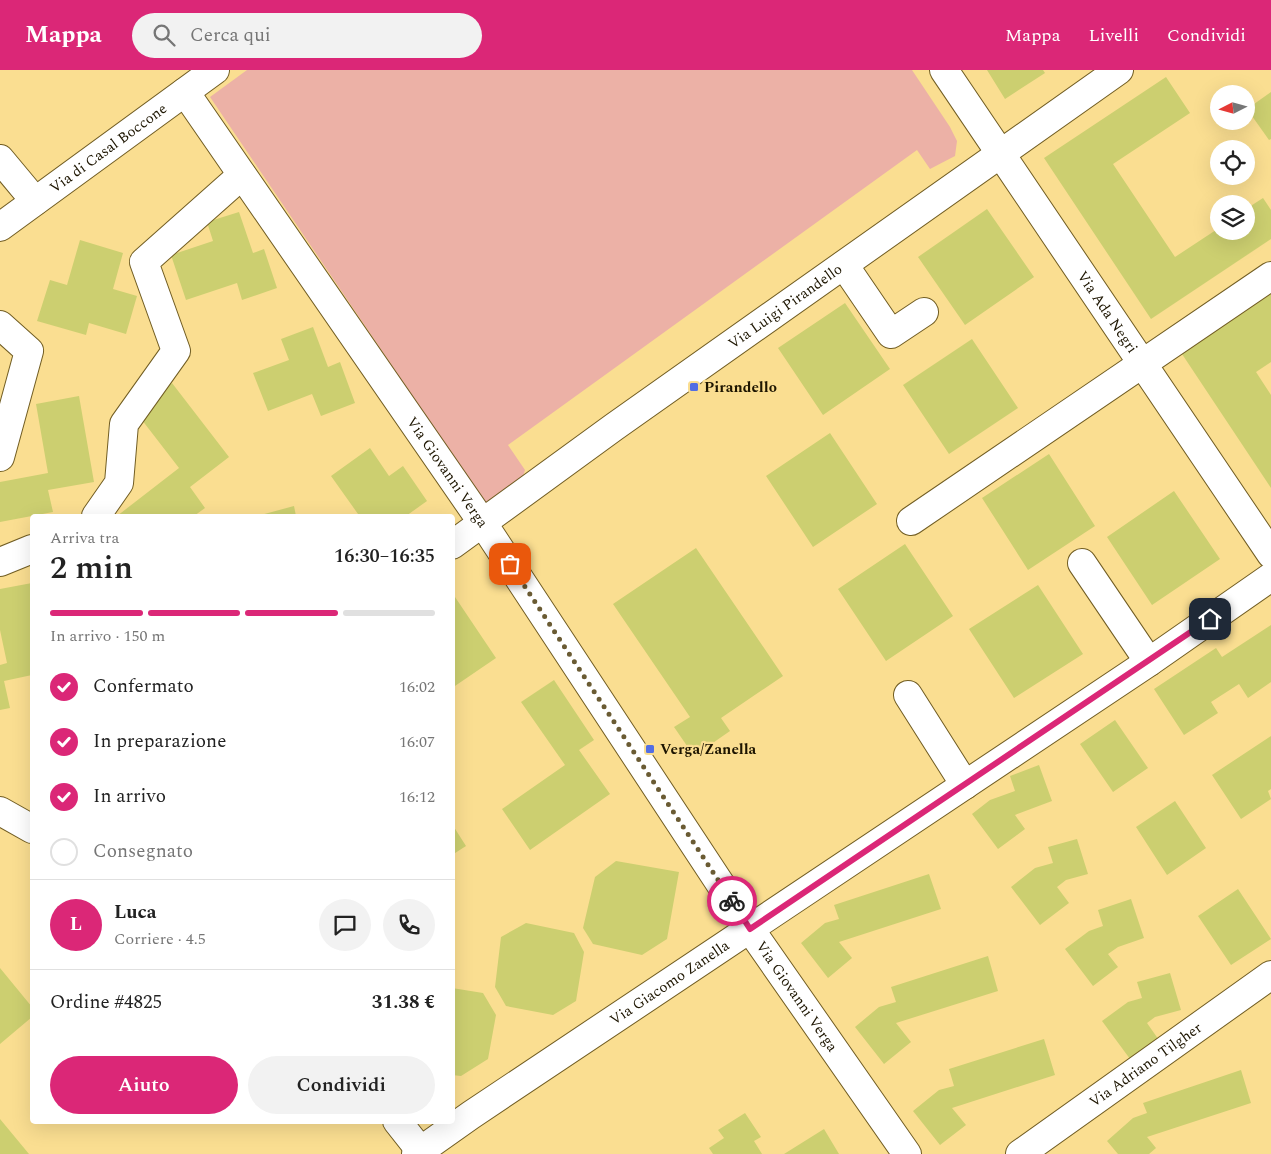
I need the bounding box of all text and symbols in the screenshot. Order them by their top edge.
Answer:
search box [132,13,482,58]
text: Mappa [25,17,102,53]
icon: search [150,21,178,49]
text: Cerca qui [190,21,271,50]
text: Mappa [1005,22,1060,49]
text: Livelli [1088,22,1139,49]
text: Condividi [1167,22,1246,49]
north arrow [1210,85,1255,130]
map controls [1210,85,1255,240]
street label: Via di Casal Boccone [45,97,172,199]
button: locate [1210,140,1255,185]
button: layers [1210,195,1255,240]
street label: Via Luigi Pirandello [723,258,847,354]
street label: Via Ada Negri [1071,266,1144,358]
place label: Pirandello [704,376,777,399]
marker: Pirandello [688,381,700,393]
street label: Via Giovanni Verga [401,412,495,533]
text: Arriva tra [50,526,119,550]
text: 16:30–16:35 [334,542,435,571]
pin [489,543,531,585]
text: 2 min [50,544,133,593]
icon: bag [496,550,524,578]
pin [1189,598,1231,640]
icon: home [1196,605,1224,633]
text: In arrivo · 150 m [50,624,165,648]
text: Confermato [93,672,194,701]
icon: check [50,673,78,701]
text: 16:02 [399,675,435,699]
text: In preparazione [93,727,226,756]
icon: check [50,728,78,756]
text: 16:07 [399,730,435,754]
place label: Verga/Zanella [660,738,757,761]
marker: Verga/Zanella [644,743,656,755]
text: In arrivo [93,782,166,811]
icon: check [50,783,78,811]
text: 16:12 [399,785,435,809]
text: Consegnato [93,837,193,866]
courier [707,876,757,926]
icon: bike [718,887,746,915]
text: Luca [114,898,157,927]
button: chat [319,899,371,951]
button: phone [383,899,435,951]
text: L [70,910,82,939]
text: Corriere · 4.5 [114,927,206,951]
street label: Via Giacomo Zanella [605,934,734,1031]
street label: Via Giovanni Verga [750,936,844,1057]
text: Ordine #4825 [50,988,162,1017]
text: 31.38 € [372,988,435,1017]
street label: Via Adriano Tilgher [1084,1016,1207,1113]
button: Aiuto [50,1056,238,1114]
button: Condividi [248,1056,435,1114]

